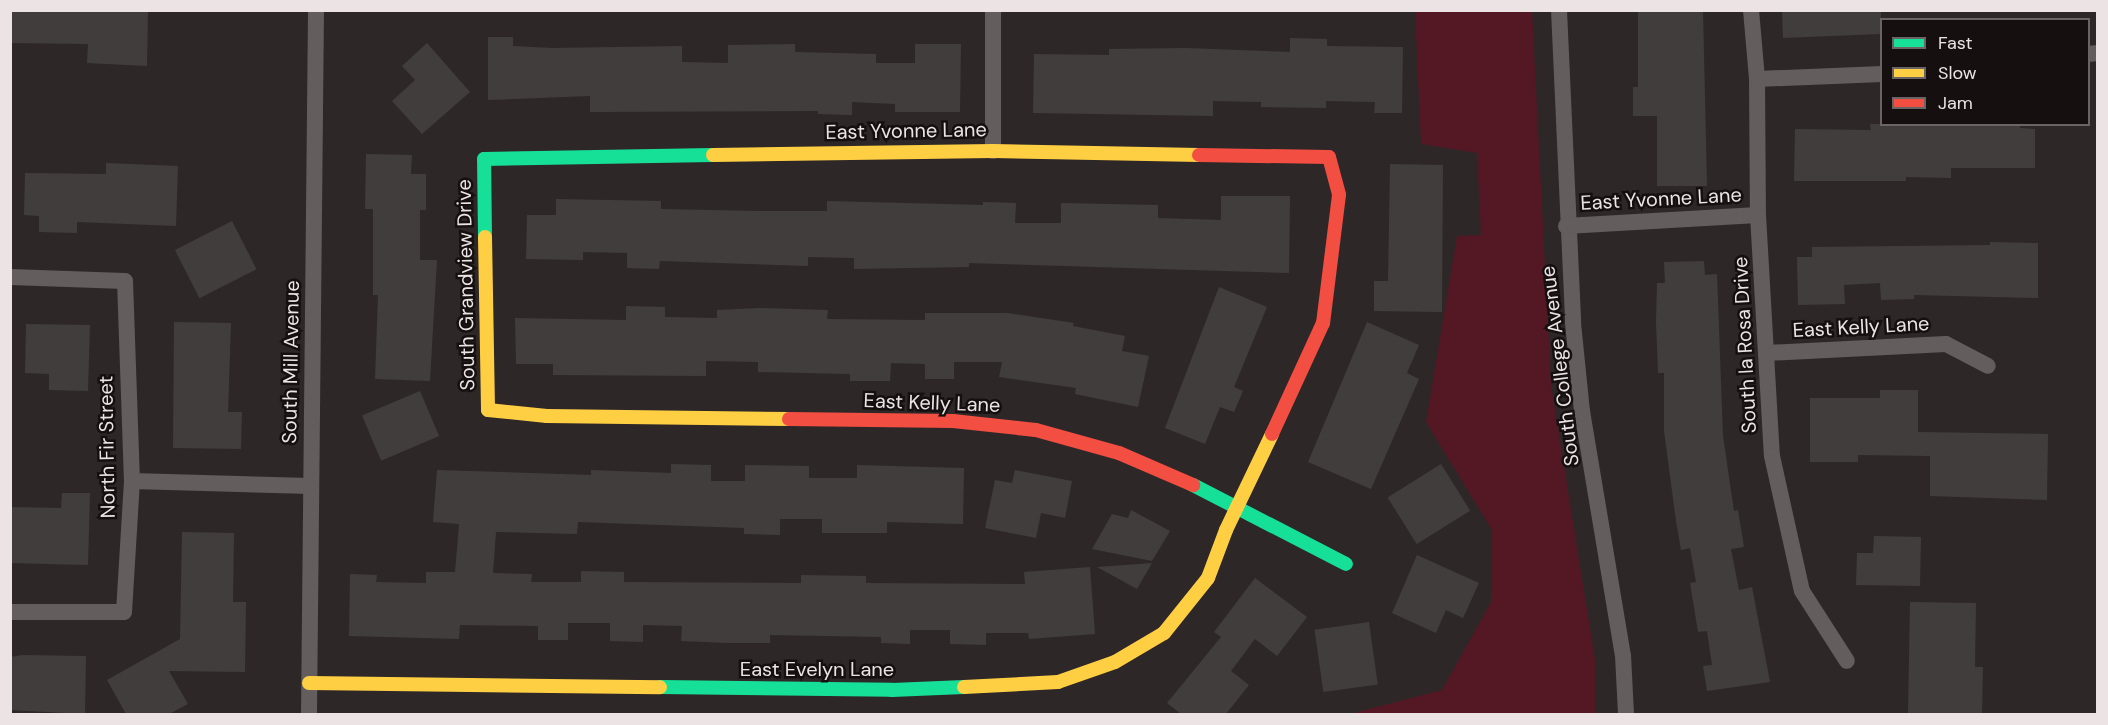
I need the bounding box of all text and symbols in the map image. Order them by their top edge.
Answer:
legend [1880,18,2090,126]
text: Fast [1938,31,1973,55]
text: Slow [1938,61,1977,85]
text: Jam [1938,91,1973,115]
street label: East Yvonne Lane [825,118,987,144]
street label: South Grandview Drive [452,179,480,391]
street label: East Yvonne Lane [1580,183,1742,215]
street label: South la Rosa Drive [1728,256,1762,434]
street label: South College Avenue [1536,265,1584,467]
street label: South Mill Avenue [278,280,304,444]
street label: East Kelly Lane [1792,311,1930,343]
street label: North Fir Street [94,375,120,519]
street label: East Kelly Lane [863,389,1001,417]
street label: East Evelyn Lane [740,657,894,681]

